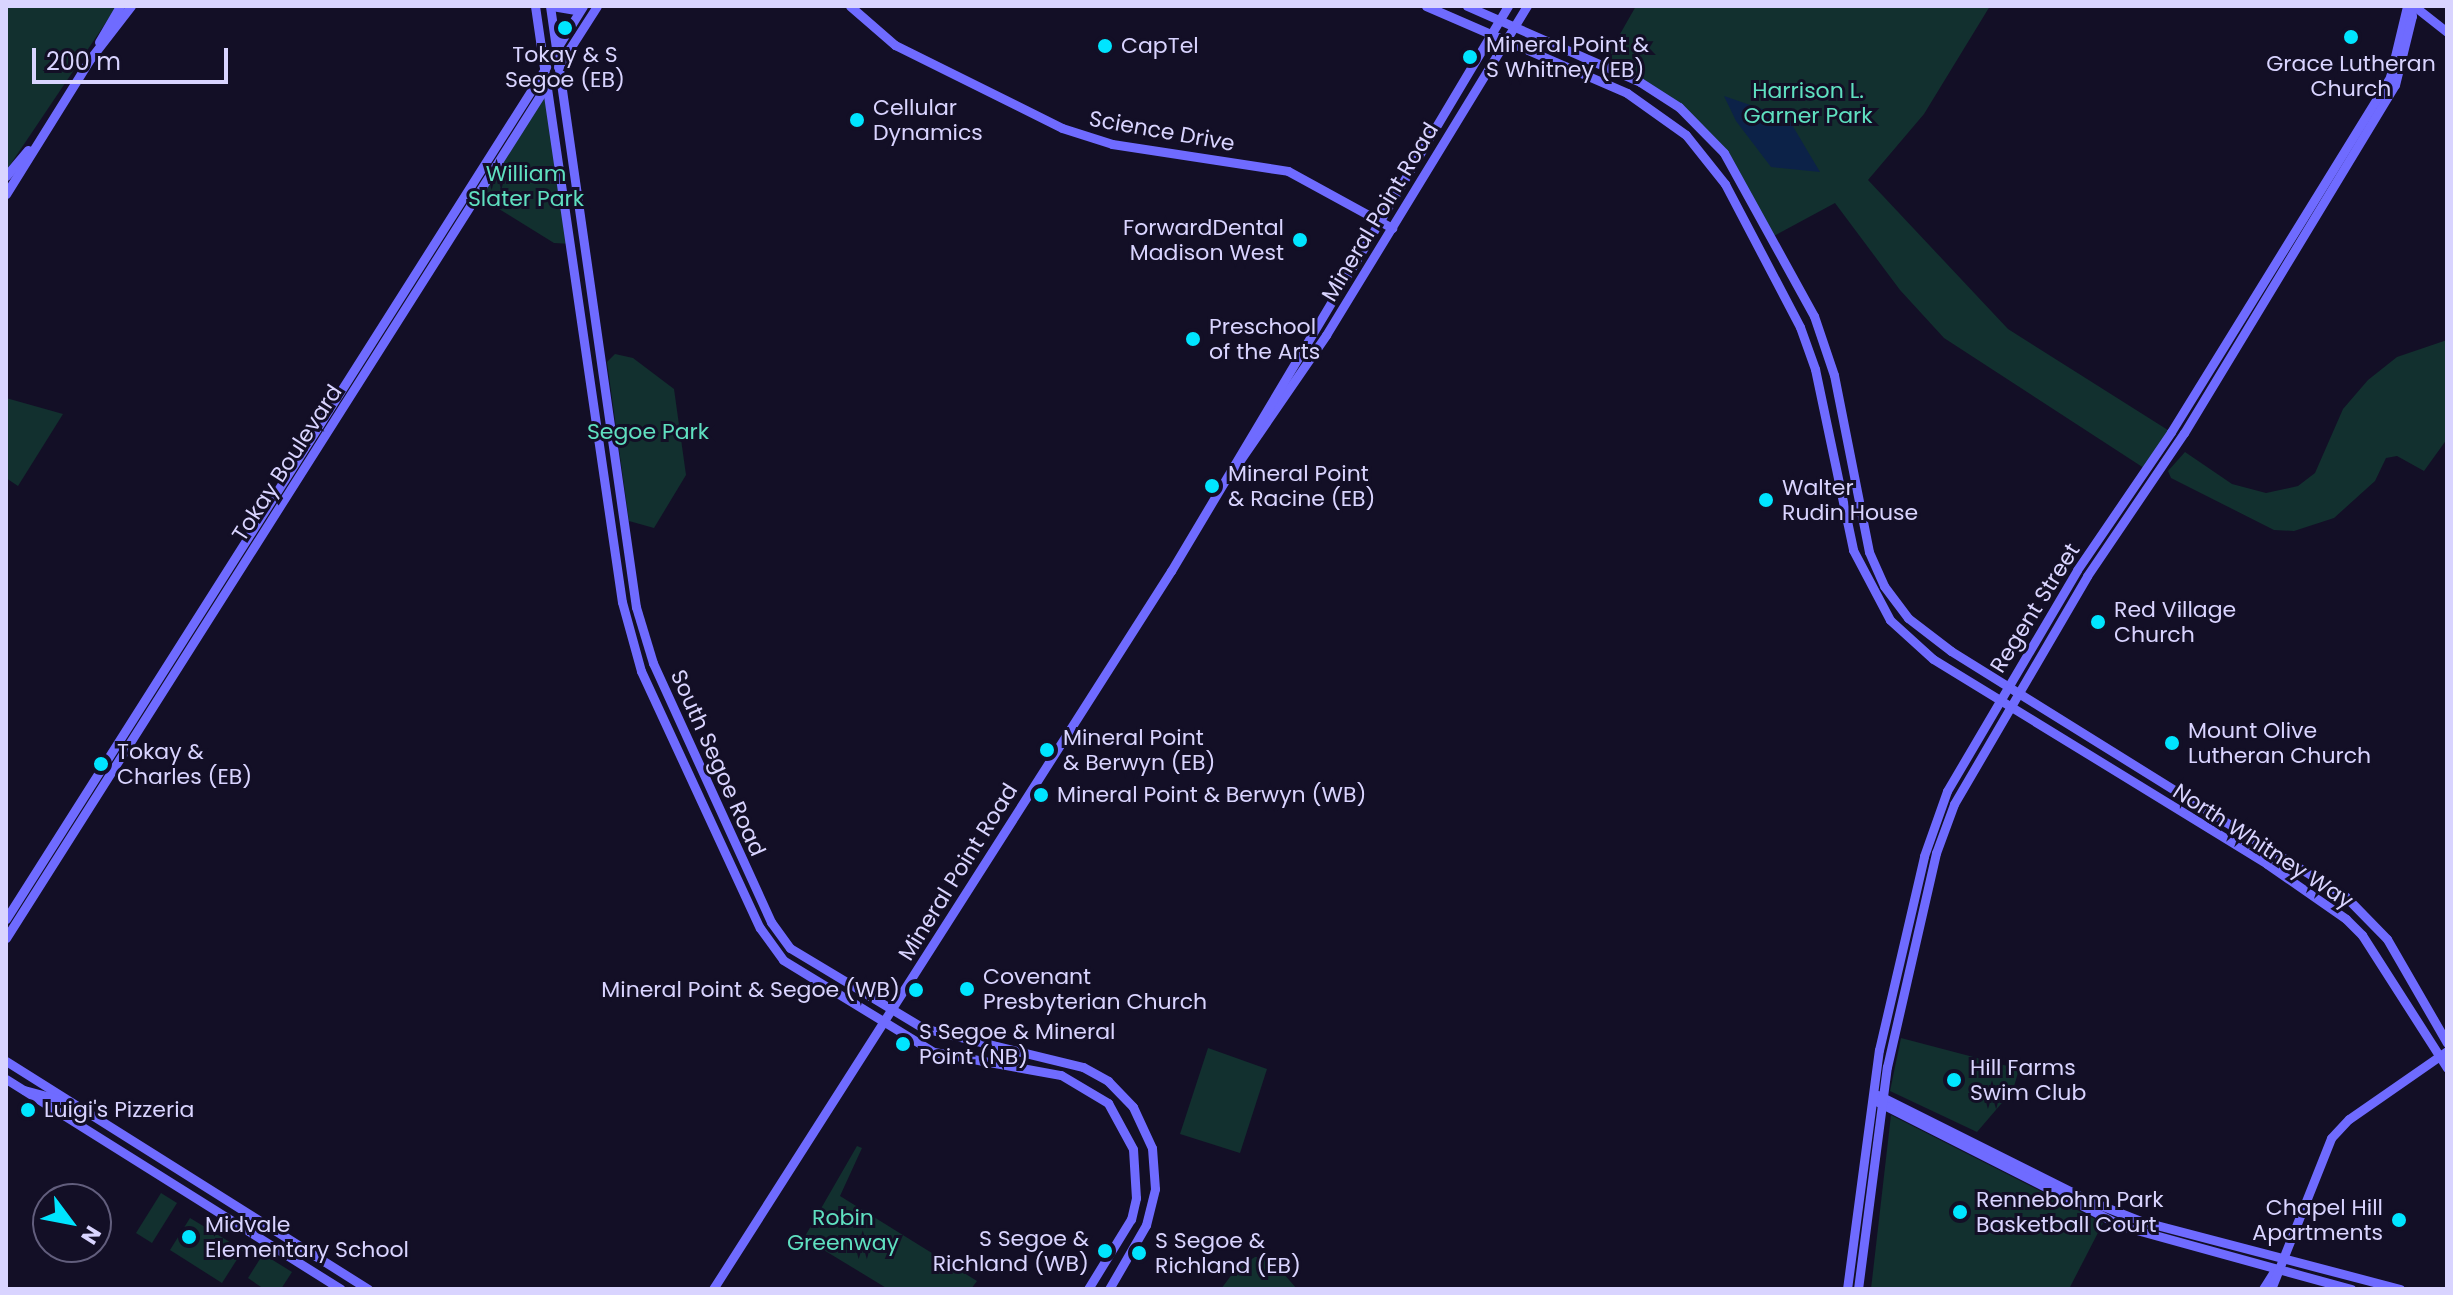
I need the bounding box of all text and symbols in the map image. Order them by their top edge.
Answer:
marker: Tokay & S Segoe (EB) [556,19,574,37]
marker: Grace Lutheran Church [2342,28,2360,46]
place label: Mineral Point & S Whitney (EB) [1486,31,1649,82]
scale bar [36,32,232,82]
place label: CapTel [1121,33,1199,59]
marker: CapTel [1096,37,1114,55]
place label: Tokay & S Segoe (EB) [505,41,625,92]
text: 200 m [46,45,121,78]
marker: Mineral Point & S Whitney (EB) [1461,48,1479,66]
place label: Grace Lutheran Church [2266,50,2436,102]
park label: Harrison L. Garner Park [1743,77,1873,128]
place label: Cellular Dynamics [873,94,983,146]
street label: Science Drive [1087,105,1237,157]
marker: Cellular Dynamics [848,111,866,129]
street label: Mineral Point Road [1316,118,1444,306]
park label: William Slater Park [468,160,584,212]
place label: ForwardDental Madison West [1123,214,1284,266]
marker: ForwardDental Madison West [1291,231,1309,249]
place label: Preschool of the Arts [1209,313,1320,364]
marker: Preschool of the Arts [1184,330,1202,348]
street label: Tokay Boulevard [227,380,347,546]
park label: Segoe Park [587,419,709,445]
place label: Mineral Point & Racine (EB) [1228,460,1375,512]
place label: Walter Rudin House [1782,474,1918,526]
marker: Mineral Point & Racine (EB) [1203,477,1221,495]
marker: Walter Rudin House [1757,491,1775,509]
street label: Regent Street [1985,538,2085,678]
place label: Red Village Church [2114,596,2236,648]
marker: Red Village Church [2089,613,2107,631]
street label: South Segoe Road [665,666,771,860]
place label: Mount Olive Lutheran Church [2188,717,2371,768]
place label: Mineral Point & Berwyn (EB) [1063,724,1216,776]
marker: Mount Olive Lutheran Church [2163,734,2181,752]
place label: Tokay & Charles (EB) [117,738,252,790]
marker: Mineral Point & Berwyn (EB) [1038,741,1056,759]
marker: Tokay & Charles (EB) [92,755,110,773]
street label: North Whitney Way [2168,778,2358,914]
street label: Mineral Point Road [893,779,1023,965]
place label: Mineral Point & Berwyn (WB) [1057,782,1366,808]
marker: Mineral Point & Berwyn (WB) [1032,786,1050,804]
place label: Covenant Presbyterian Church [983,963,1207,1014]
place label: Mineral Point & Segoe (WB) [601,977,900,1003]
marker: Covenant Presbyterian Church [958,980,976,998]
marker: Mineral Point & Segoe (WB) [907,981,925,999]
place label: S Segoe & Mineral Point (NB) [919,1018,1116,1070]
marker: S Segoe & Mineral Point (NB) [894,1035,912,1053]
place label: Hill Farms Swim Club [1970,1054,2086,1106]
marker: Hill Farms Swim Club [1945,1071,1963,1089]
place label: Luigi's Pizzeria [44,1097,194,1123]
marker: Luigi's Pizzeria [19,1101,37,1119]
north arrow [32,1183,112,1263]
place label: Rennebohm Park Basketball Court [1976,1186,2164,1238]
place label: Chapel Hill Apartments [2252,1194,2383,1246]
marker: Rennebohm Park Basketball Court [1951,1203,1969,1221]
park label: Robin Greenway [787,1204,899,1256]
place label: Midvale Elementary School [205,1211,409,1262]
marker: Chapel Hill Apartments [2390,1211,2408,1229]
text: N [74,1220,109,1250]
place label: S Segoe & Richland (WB) [933,1225,1089,1276]
place label: S Segoe & Richland (EB) [1155,1227,1301,1278]
marker: Midvale Elementary School [180,1228,198,1246]
marker: S Segoe & Richland (WB) [1096,1242,1114,1260]
marker: S Segoe & Richland (EB) [1130,1244,1148,1262]

